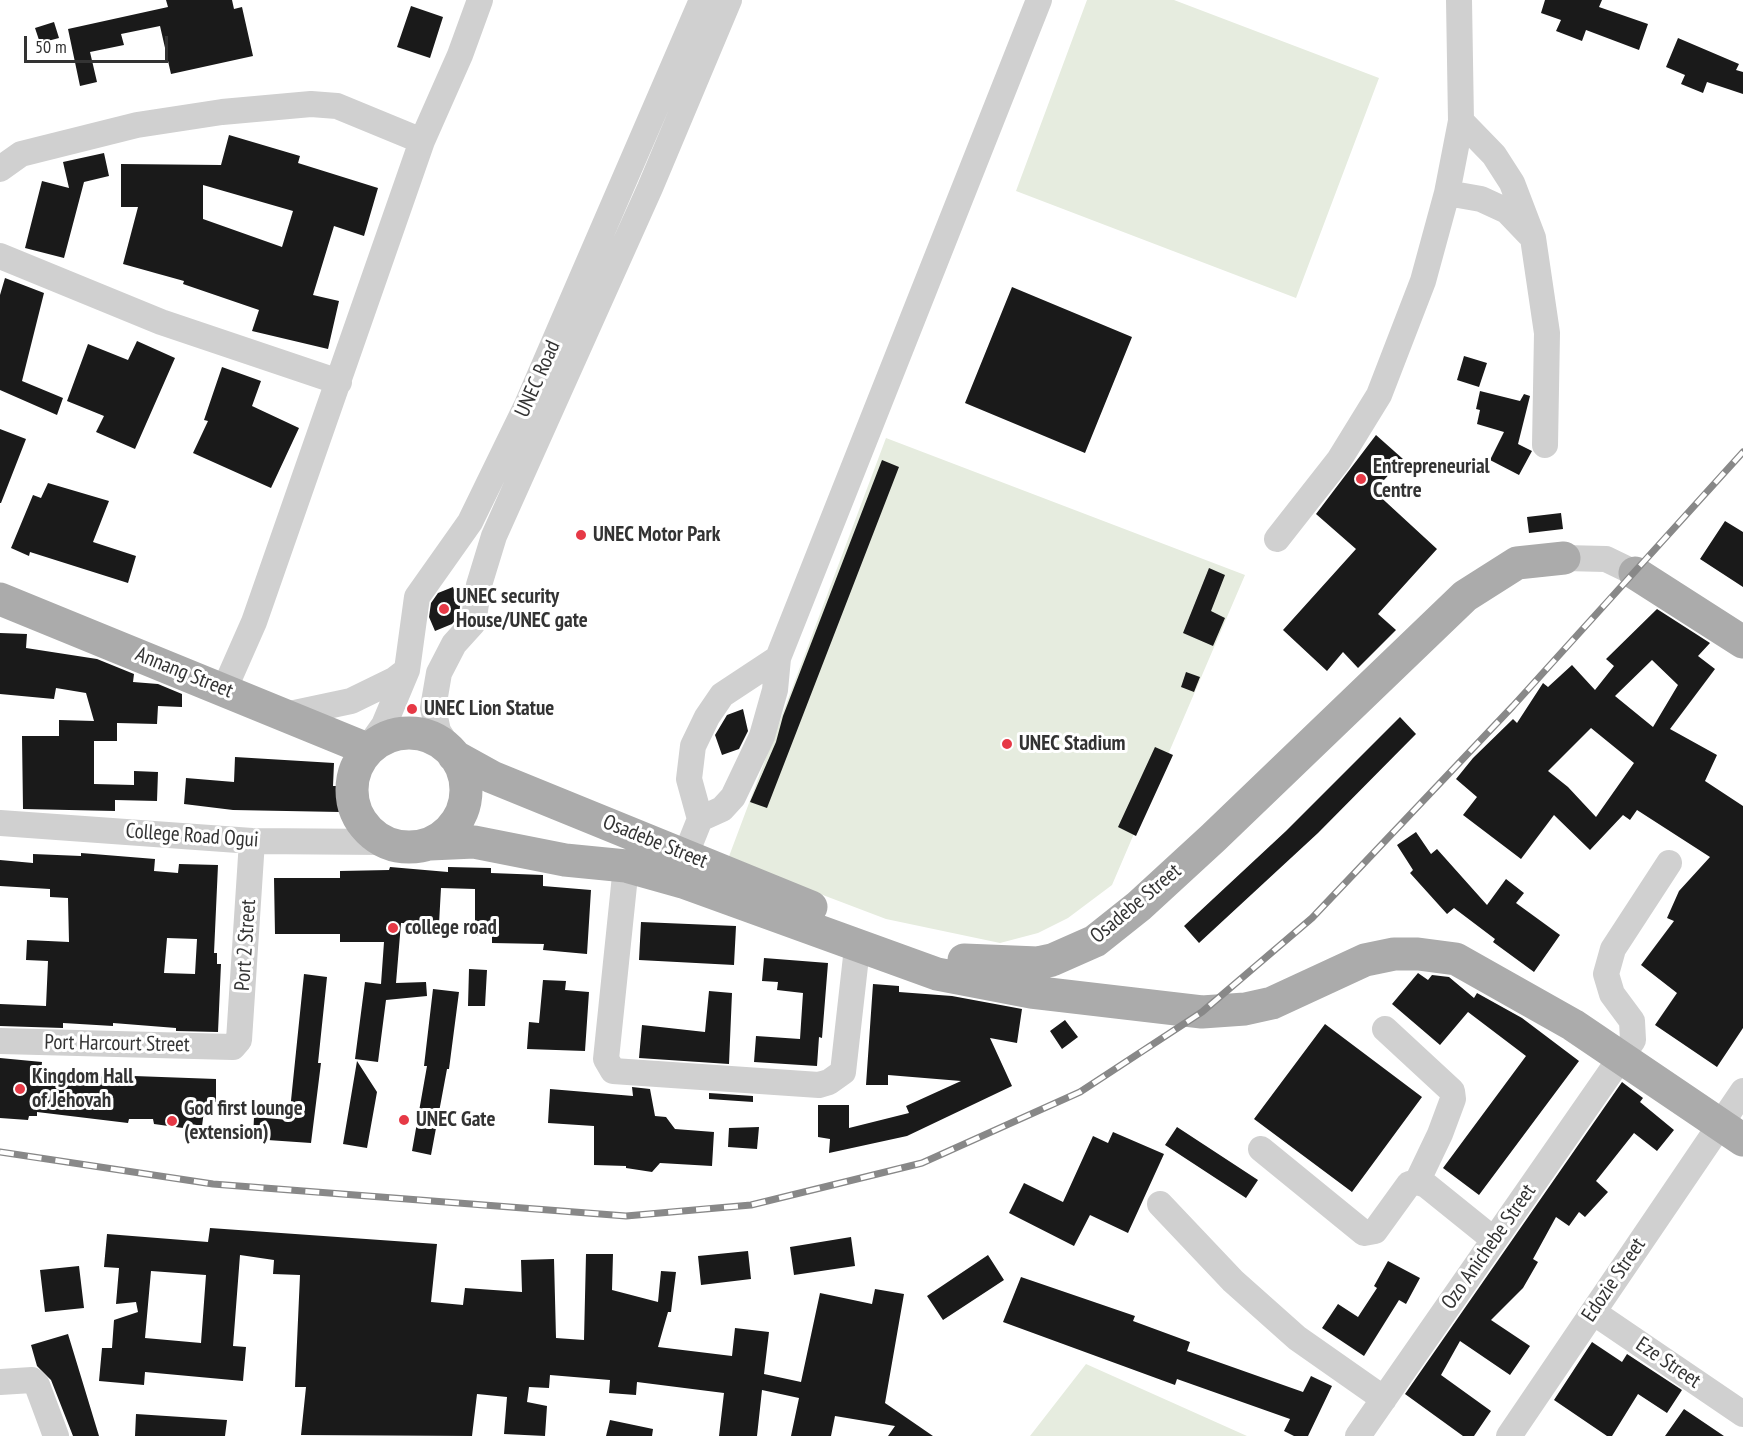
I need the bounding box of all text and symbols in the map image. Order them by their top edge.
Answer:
scale bar [27,24,171,62]
text: 50 m [35,35,67,58]
street label: UNEC Road [510,337,566,421]
place label: Entrepreneurial Centre [1373,454,1490,504]
marker: Entrepreneurial Centre [1354,472,1368,486]
place label: UNEC Motor Park [593,522,720,548]
marker: UNEC Motor Park [574,528,588,542]
place label: UNEC security House/UNEC gate [456,584,588,634]
marker: UNEC security House/UNEC gate [437,602,451,616]
street label: Annang Street [132,642,236,704]
place label: UNEC Lion Statue [424,696,554,722]
marker: UNEC Lion Statue [405,702,419,716]
place label: UNEC Stadium [1019,731,1125,757]
marker: UNEC Stadium [1000,737,1014,751]
street label: Osadebe Street [599,810,711,874]
street label: College Road Ogui [125,819,259,853]
street label: Osadebe Street [1086,859,1186,949]
street label: Port 2 Street [230,898,262,992]
place label: college road [405,915,497,941]
marker: college road [386,921,400,935]
street label: Port Harcourt Street [44,1030,190,1058]
place label: Kingdom Hall of Jehovah [32,1064,133,1114]
marker: Kingdom Hall of Jehovah [13,1082,27,1096]
place label: God first lounge (extension) [184,1096,303,1146]
place label: UNEC Gate [416,1107,495,1133]
marker: UNEC Gate [397,1113,411,1127]
marker: God first lounge (extension) [165,1114,179,1128]
street label: Ozo Anichebe Street [1437,1180,1541,1314]
street label: Edozie Street [1577,1233,1651,1327]
street label: Eze Street [1631,1332,1705,1394]

